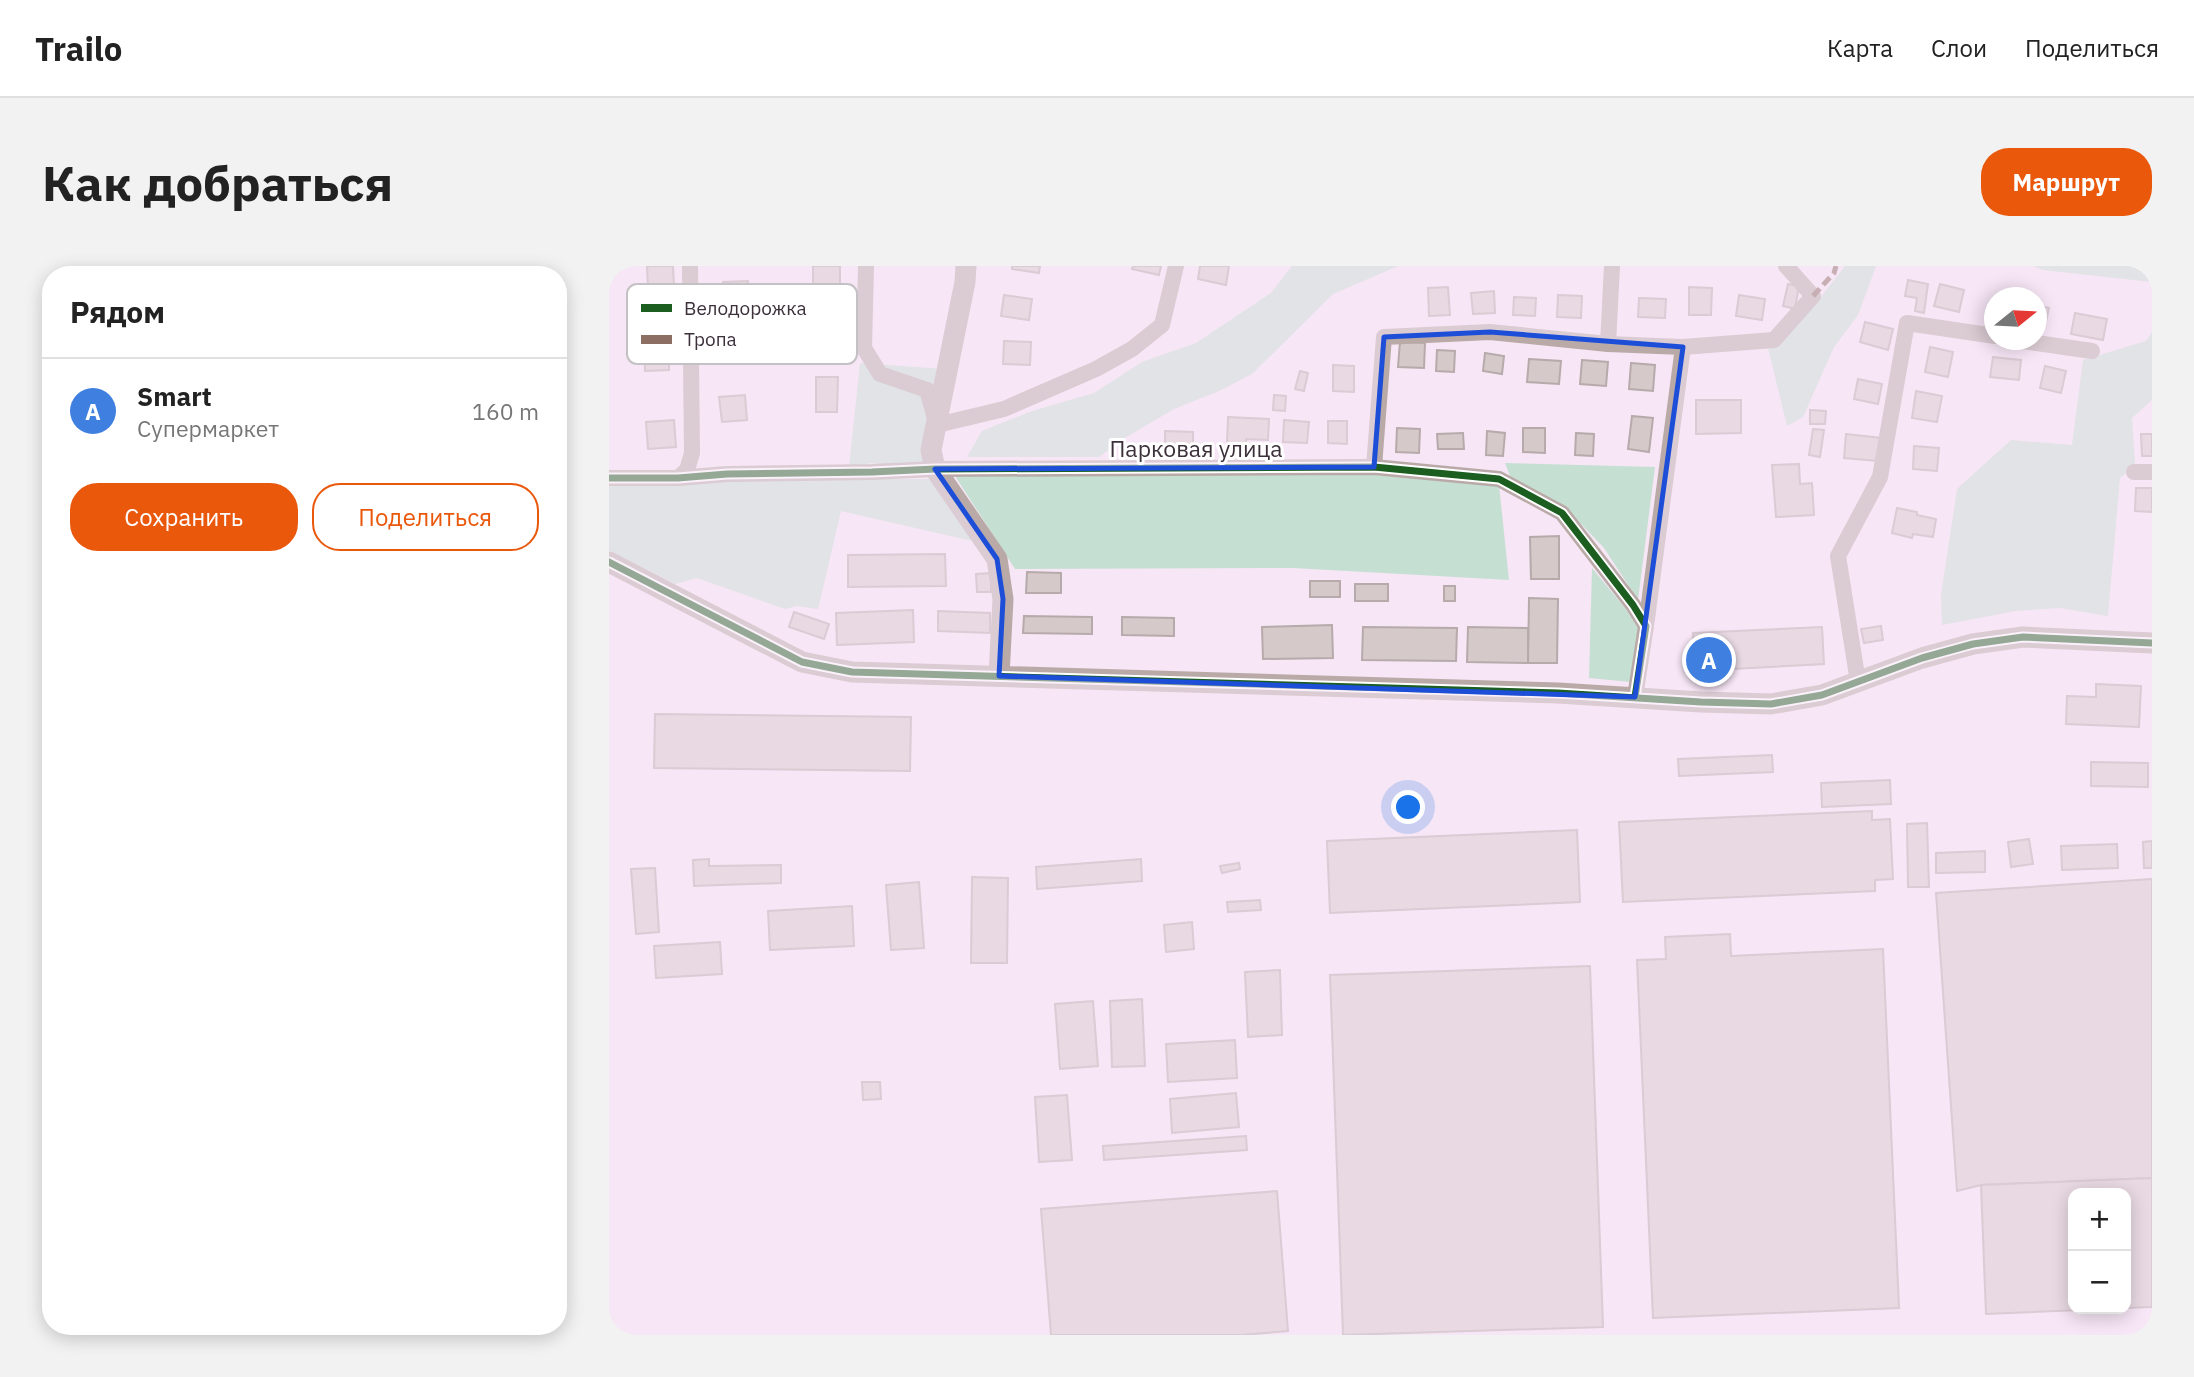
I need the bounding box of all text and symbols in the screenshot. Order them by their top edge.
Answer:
text: Trailo [35,27,122,70]
text: Карта [1827,32,1893,64]
text: Слои [1931,32,1987,64]
text: Поделиться [2025,32,2159,64]
button: Маршрут [1981,148,2152,216]
text: Как добраться [42,151,393,214]
legend [627,284,857,364]
north arrow [1984,287,2047,350]
text: Рядом [70,292,165,331]
text: Велодорожка [684,296,807,320]
text: Тропа [684,327,737,351]
text: Smart [137,379,212,413]
text: A [85,396,101,426]
text: 160 m [472,396,539,426]
text: Супермаркет [137,413,279,443]
street label: Парковая улица [1109,433,1283,463]
button: Сохранить [70,483,298,551]
button: Поделиться [312,483,539,551]
pin: A [1686,634,1732,686]
your location [1391,790,1425,824]
map controls [2068,1188,2131,1314]
button: + [2068,1188,2131,1251]
button: − [2068,1251,2131,1314]

